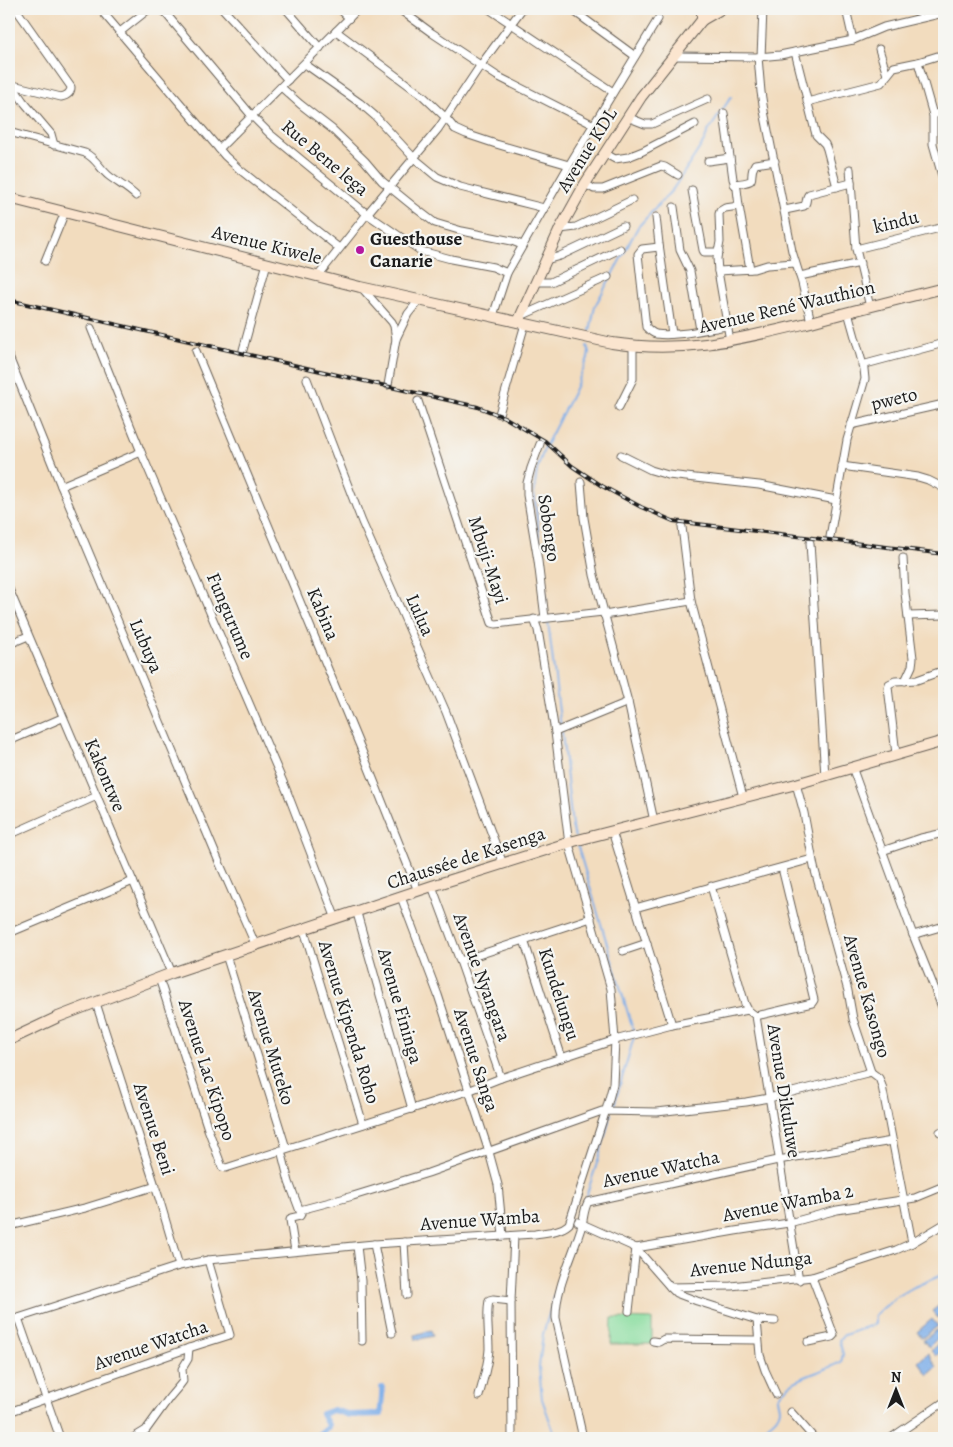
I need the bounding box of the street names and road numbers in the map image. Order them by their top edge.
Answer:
street label: Avenue KDL [550,102,623,198]
street label: Rue Bene lega [276,114,374,202]
street label: kindu [871,204,922,240]
street label: Avenue Kiwele [208,219,325,271]
street label: Avenue René Wauthion [696,274,877,340]
street label: pweto [868,381,920,417]
street label: Sobongo [531,493,567,563]
street label: Mbuji-Mayi [462,513,514,607]
street label: Fungurume [200,569,260,663]
street label: Kabina [300,584,346,644]
street label: Lulua [399,590,441,640]
street label: Lubuya [123,615,169,677]
street label: Kakontwe [78,734,132,816]
street label: Chaussée de Kasenga [384,820,549,896]
street label: Avenue Nyangara [446,908,517,1045]
street label: Avenue Kasongo [837,930,897,1061]
street label: Avenue Kipenda Roho [311,936,386,1107]
street label: Avenue Fininga [371,944,429,1067]
street label: Kundelungu [532,944,586,1044]
street label: Avenue Muteko [241,985,301,1108]
street label: Avenue Lac Kipopo [172,995,242,1144]
street label: Avenue Sanga [447,1004,505,1115]
street label: Avenue Dikuluwe [760,1021,807,1160]
street label: Avenue Beni [127,1078,181,1179]
street label: Avenue Watcha [599,1144,722,1194]
street label: Avenue Wamba 2 [720,1178,856,1229]
street label: Avenue Wamba [418,1203,541,1237]
street label: Avenue Ndunga [688,1245,813,1283]
street label: Avenue Watcha [90,1313,211,1377]

